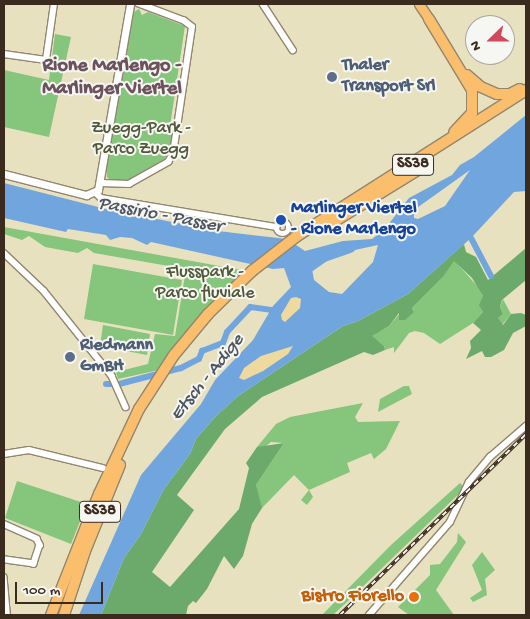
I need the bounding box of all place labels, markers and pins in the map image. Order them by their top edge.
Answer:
place label: Thaler Transport Srl [342,56,435,98]
marker: Thaler Transport Srl [326,71,338,83]
place label: Marlinger Viertel - Rione Marlengo [291,199,417,242]
marker: Marlinger Viertel - Rione Marlengo [275,214,287,226]
place label: Riedmann GmBH [80,336,153,378]
marker: Riedmann GmBH [64,351,76,363]
place label: Bistro Fiorello [302,586,404,608]
marker: Bistro Fiorello [408,591,420,603]

